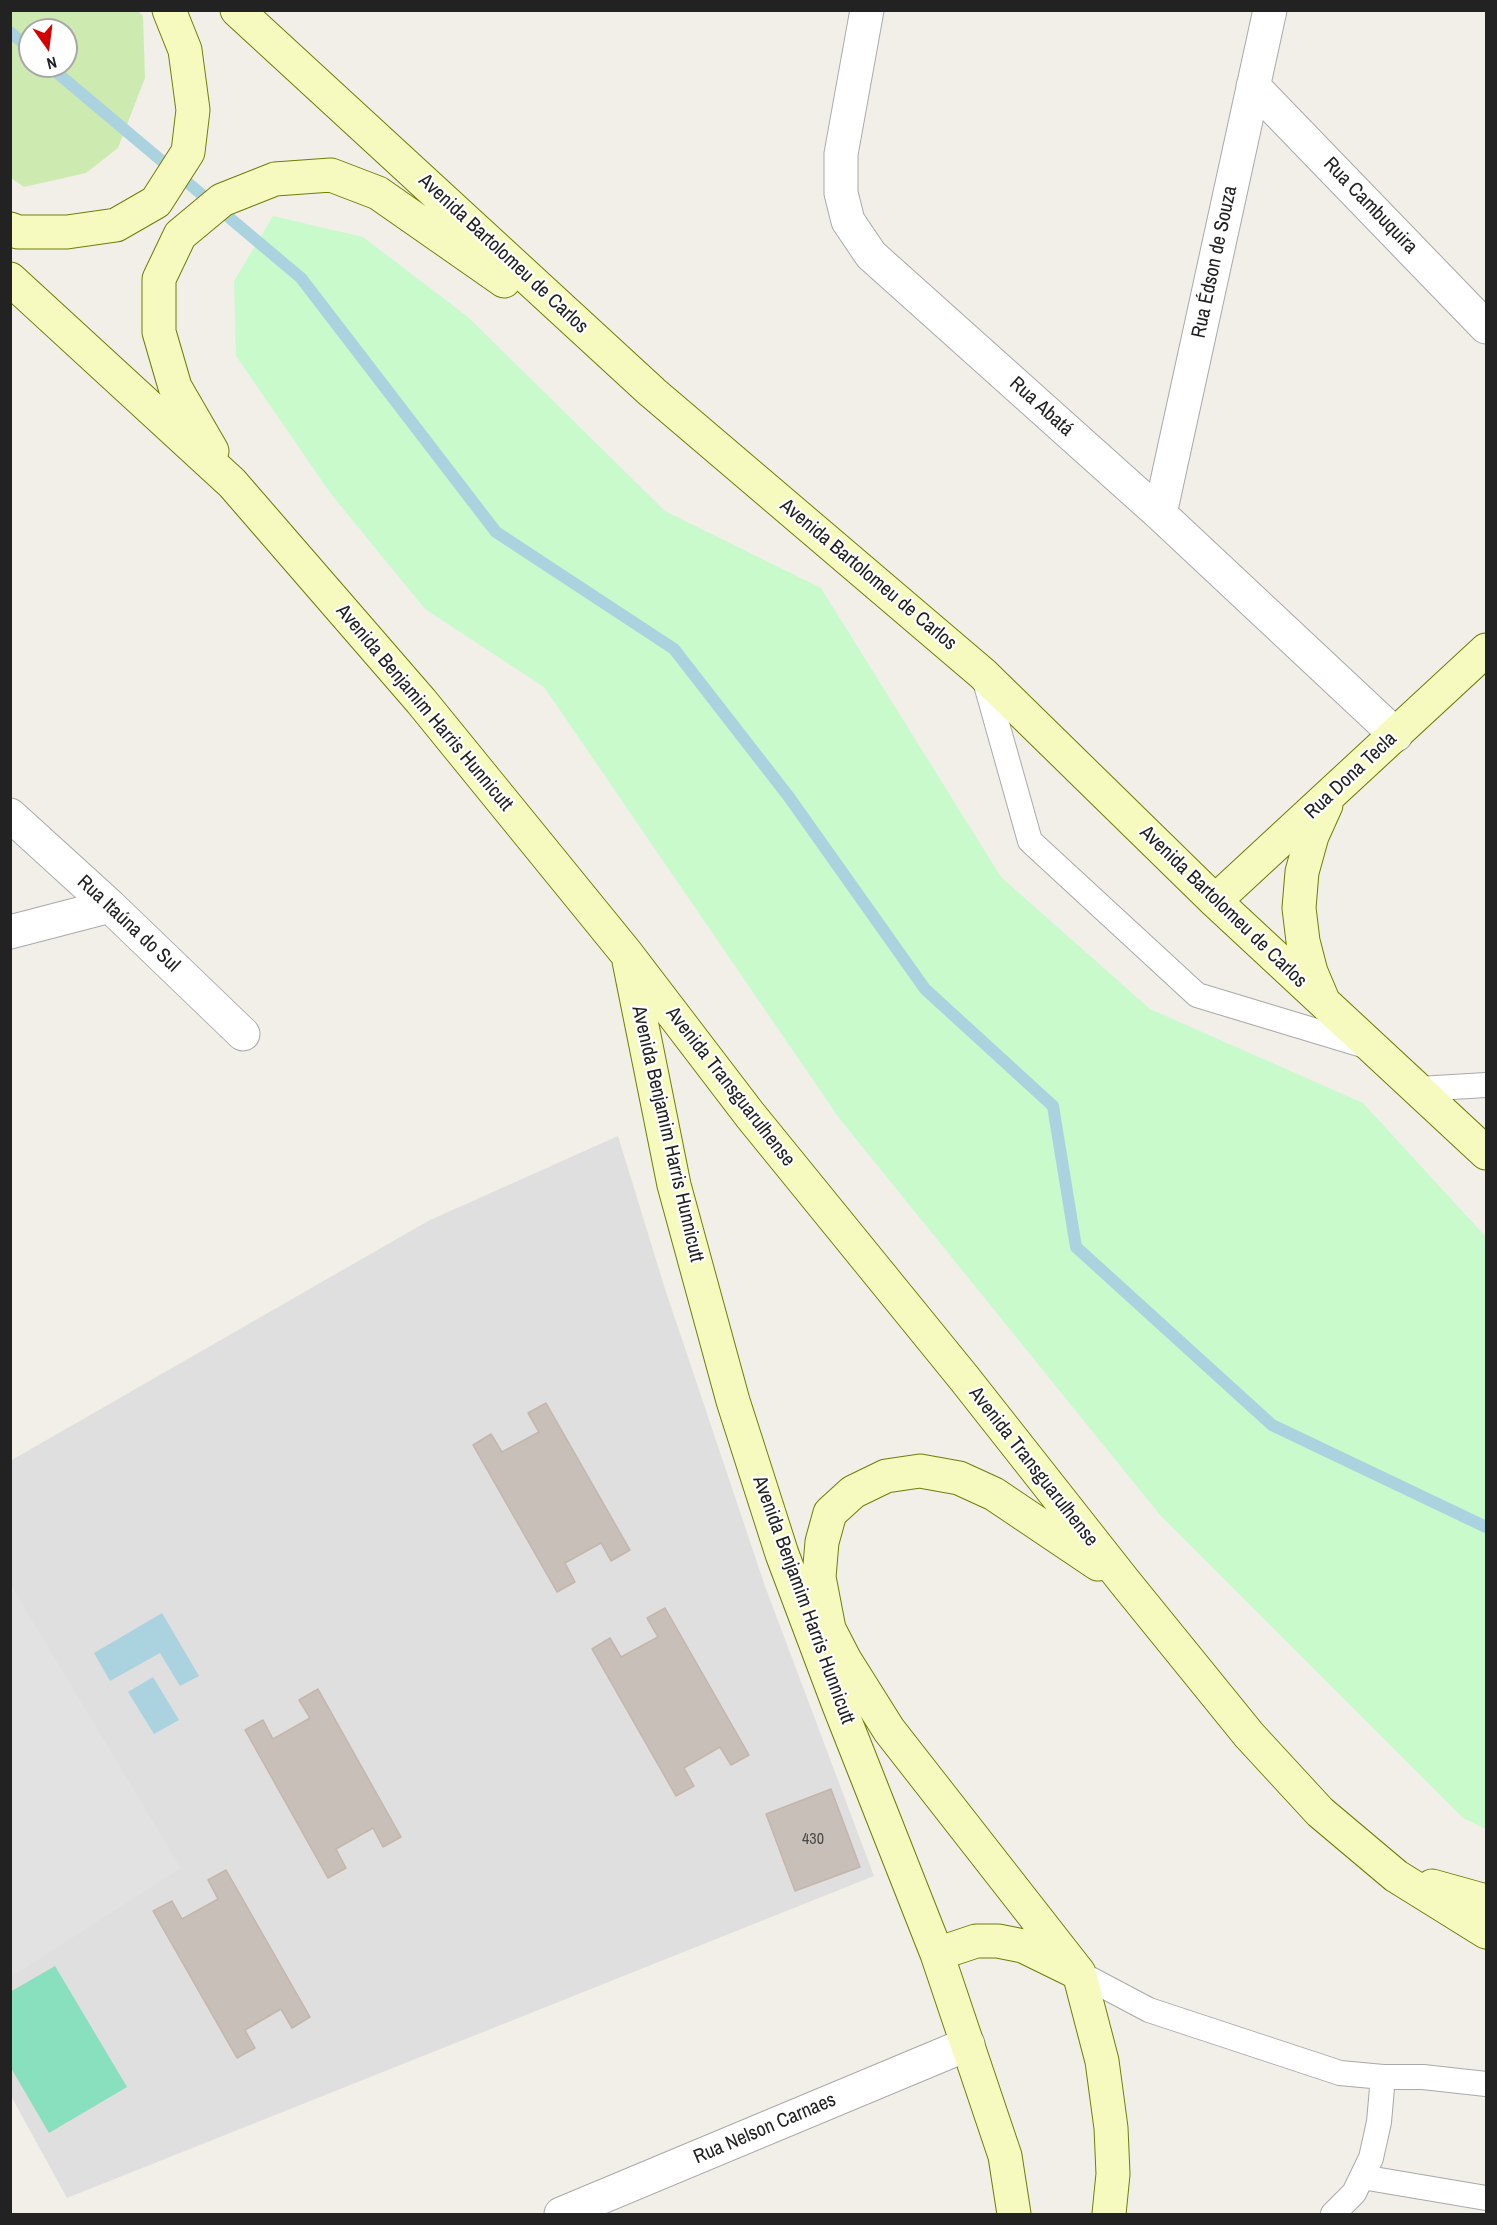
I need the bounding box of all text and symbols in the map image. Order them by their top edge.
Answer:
north arrow [18,18,78,78]
text: N [45,52,59,75]
street label: Rua Cambuquira [1318,153,1422,259]
street label: Avenida Bartolomeu de Carlos [413,169,593,339]
street label: Rua Édson de Souza [1187,184,1243,340]
street label: Rua Abatá [1004,372,1078,442]
street label: Avenida Bartolomeu de Carlos [775,494,961,656]
street label: Avenida Benjamim Harris Hunnicutt [331,600,517,816]
street label: Rua Dona Tecla [1300,727,1402,825]
street label: Avenida Bartolomeu de Carlos [1134,821,1312,993]
street label: Rua Itaúna do Sul [72,870,184,978]
street label: Avenida Transguarulhense [660,1002,800,1172]
street label: Avenida Benjamim Harris Hunnicutt [626,1004,708,1264]
street label: Avenida Transguarulhense [963,1382,1103,1552]
street label: Avenida Benjamim Harris Hunnicutt [747,1473,859,1727]
house number: 430 [802,1830,824,1850]
street label: Rua Nelson Carnaes [690,2088,840,2170]

